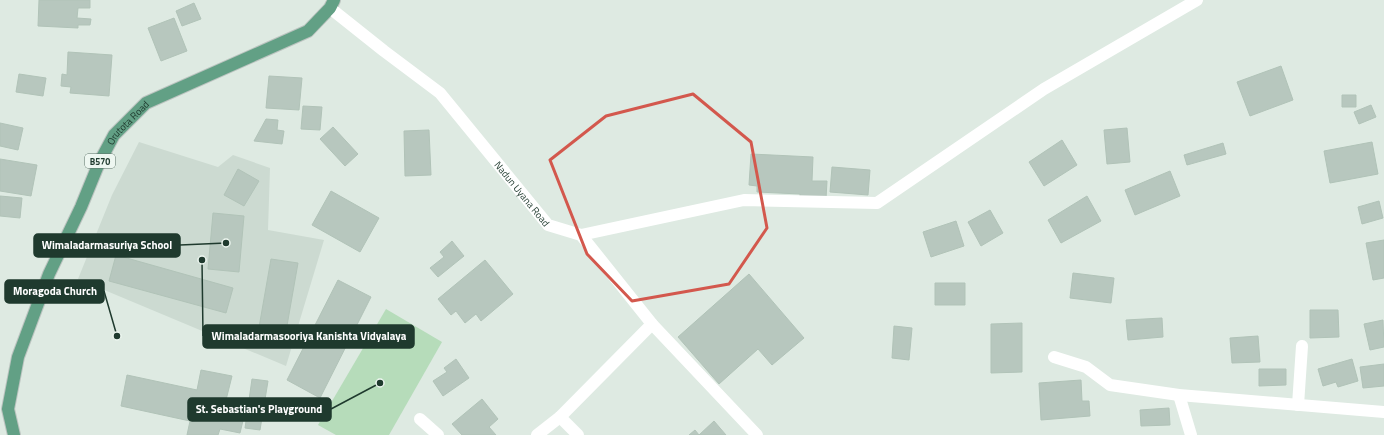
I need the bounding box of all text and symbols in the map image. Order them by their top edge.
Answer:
street label: Orutota Road [103,97,152,147]
road number: B570 [85,154,115,168]
street label: Nadun Uyana Road [491,158,554,229]
callout: Wimaladarmasuriya School [34,234,180,257]
text: Wimaladarmasuriya School [42,237,172,253]
callout: Moragoda Church [5,280,104,303]
text: Moragoda Church [13,283,97,299]
callout: Wimaladarmasooriya Kanishta Vidyalaya [203,325,414,348]
text: Wimaladarmasooriya Kanishta Vidyalaya [212,328,407,344]
callout: St. Sebastian's Playground [188,398,331,421]
text: St. Sebastian's Playground [196,401,322,417]

